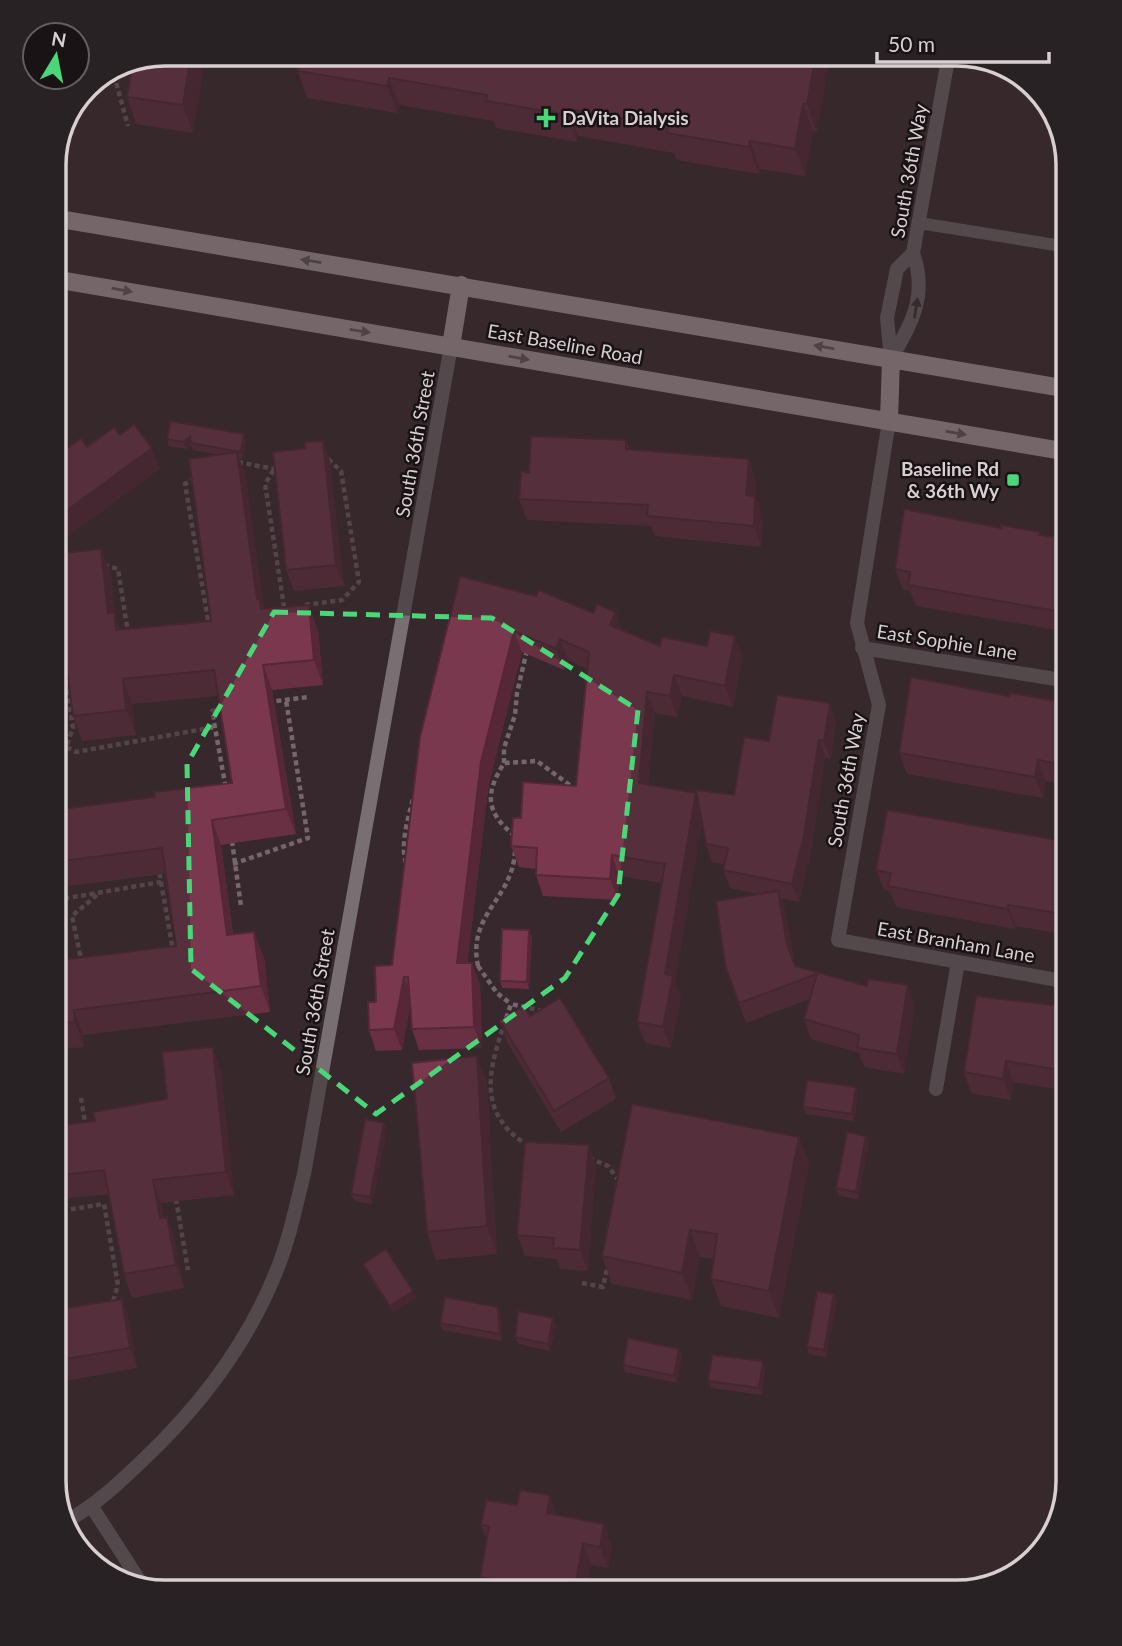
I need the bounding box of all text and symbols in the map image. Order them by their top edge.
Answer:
north arrow [21,21,91,91]
scale bar [877,21,1048,65]
text: N [50,26,68,51]
text: 50 m [888,31,935,56]
street label: South 36th Way [885,102,932,240]
place label: DaVita Dialysis [562,106,689,129]
marker: DaVita Dialysis [536,108,556,128]
one-way arrow [300,255,322,266]
one-way arrow [111,285,133,296]
one-way arrow [911,297,922,319]
street label: East Baseline Road [486,319,644,368]
one-way arrow [349,326,371,337]
one-way arrow [813,341,835,352]
one-way arrow [508,353,530,364]
street label: South 36th Street [390,369,439,519]
one-way arrow [945,428,967,439]
place label: Baseline Rd & 36th Wy [901,457,1000,502]
marker: Baseline Rd & 36th Wy [1005,472,1021,488]
street label: East Sophie Lane [875,619,1019,664]
street label: South 36th Way [822,711,869,849]
street label: East Branham Lane [876,916,1037,967]
street label: South 36th Street [290,927,339,1077]

